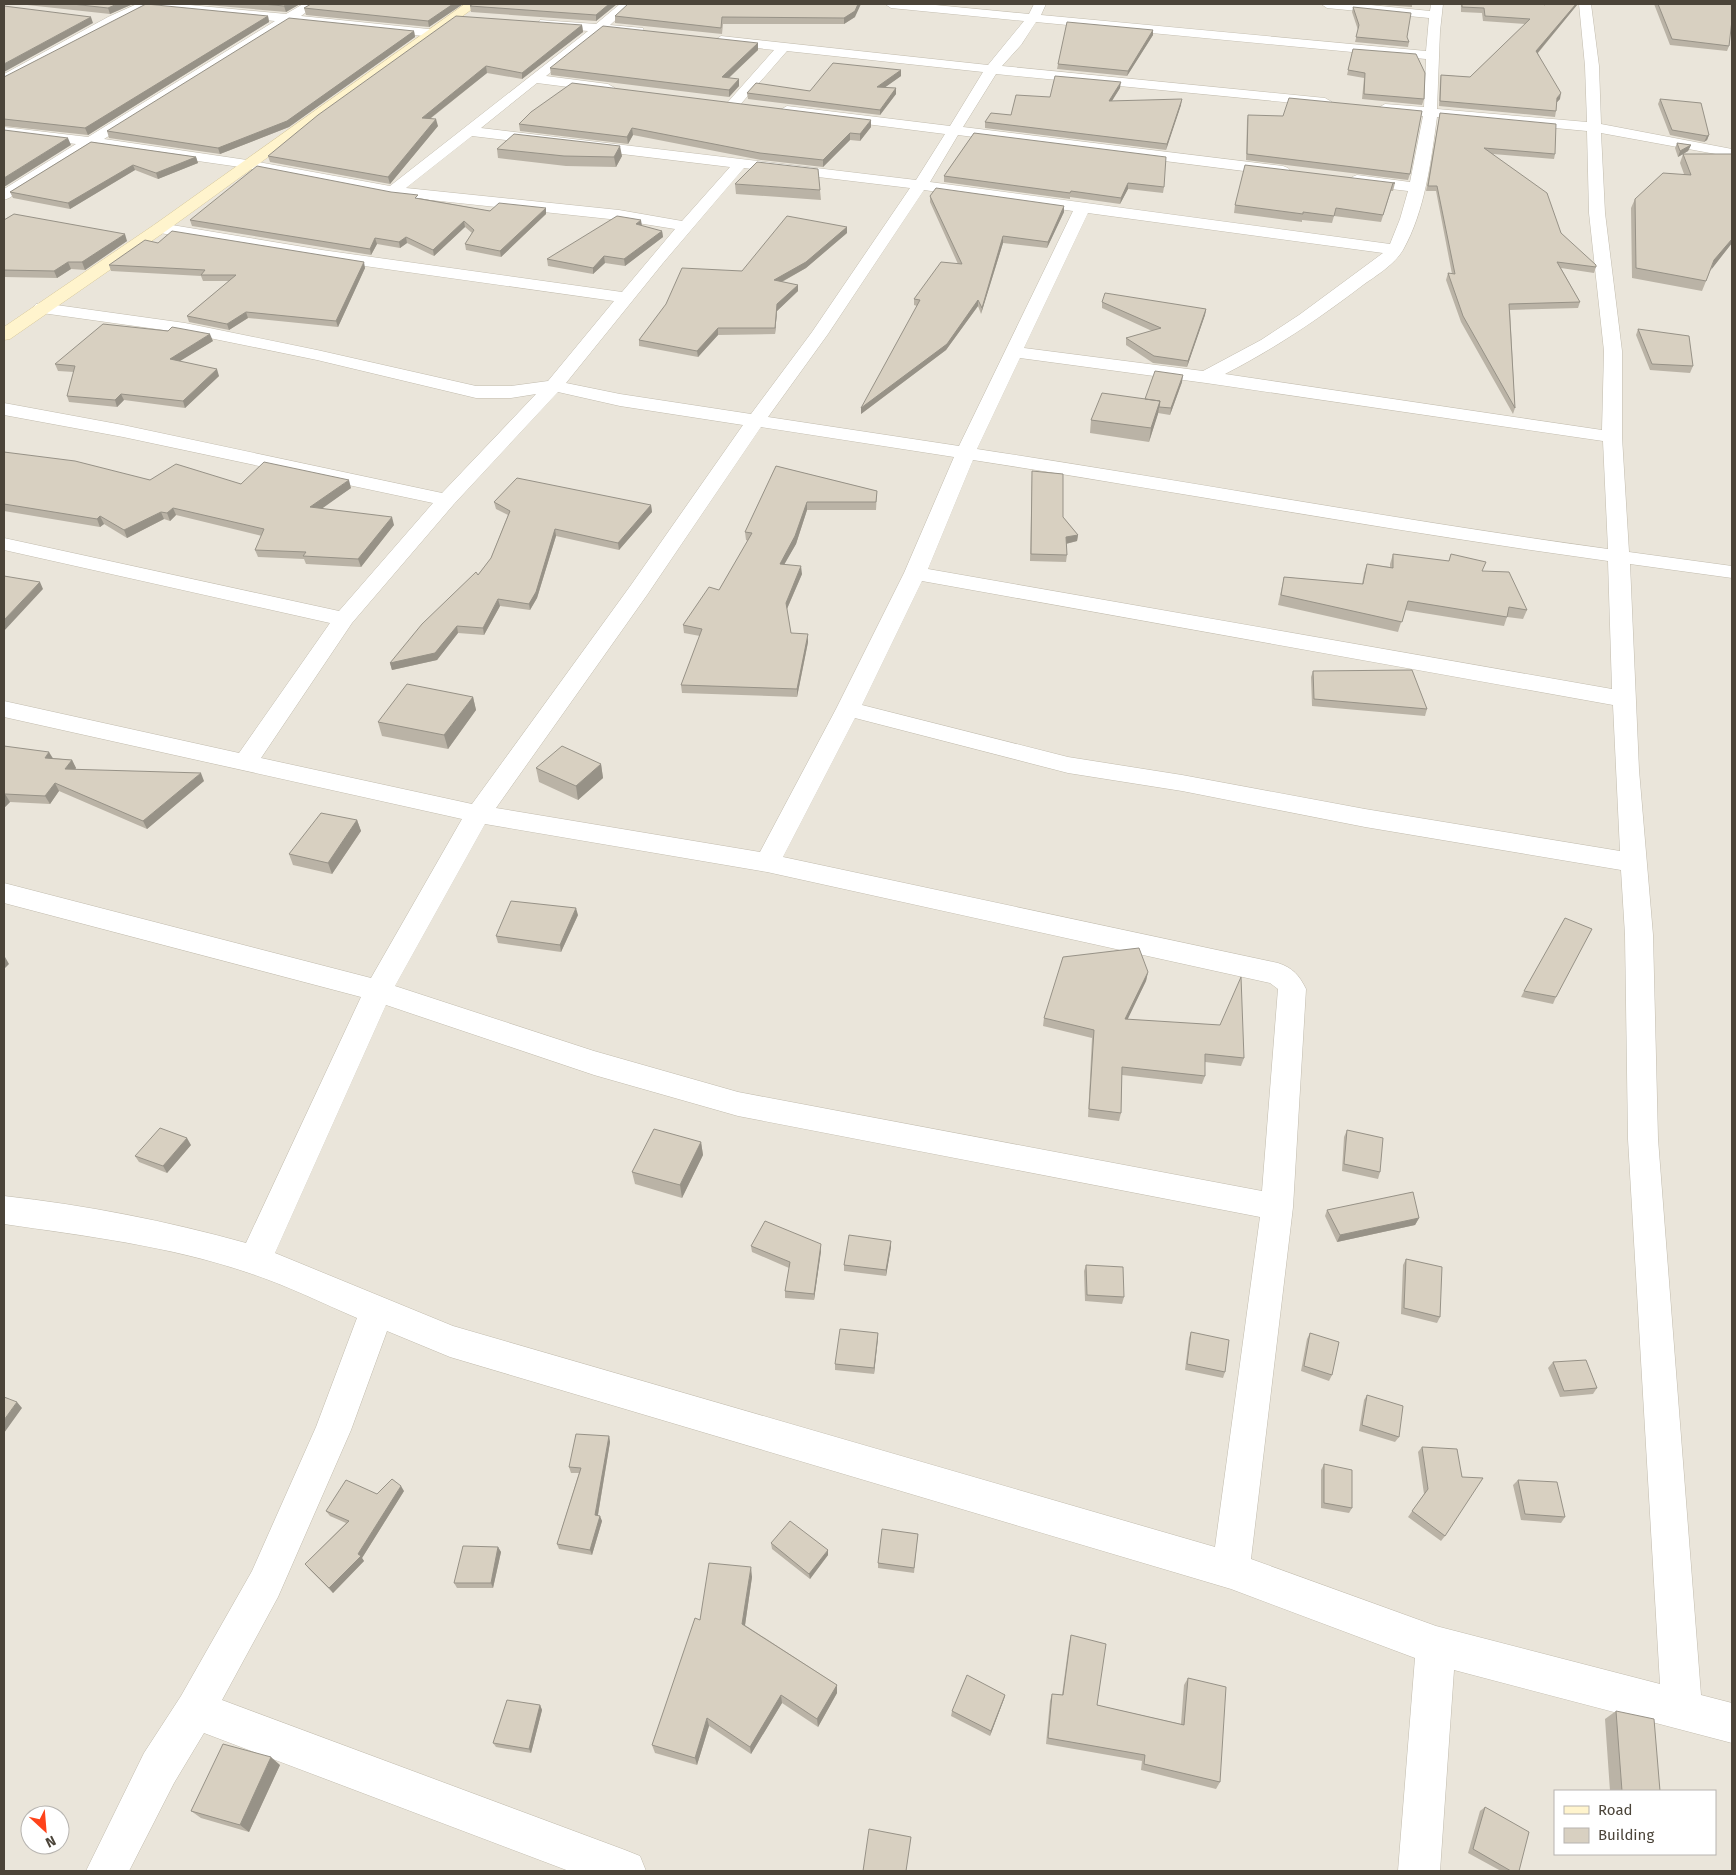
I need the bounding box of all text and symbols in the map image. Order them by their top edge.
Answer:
legend [1554,1790,1716,1855]
text: Road [1598,1801,1633,1819]
north arrow [20,1805,70,1855]
text: Building [1598,1826,1654,1844]
text: N [43,1832,58,1851]

